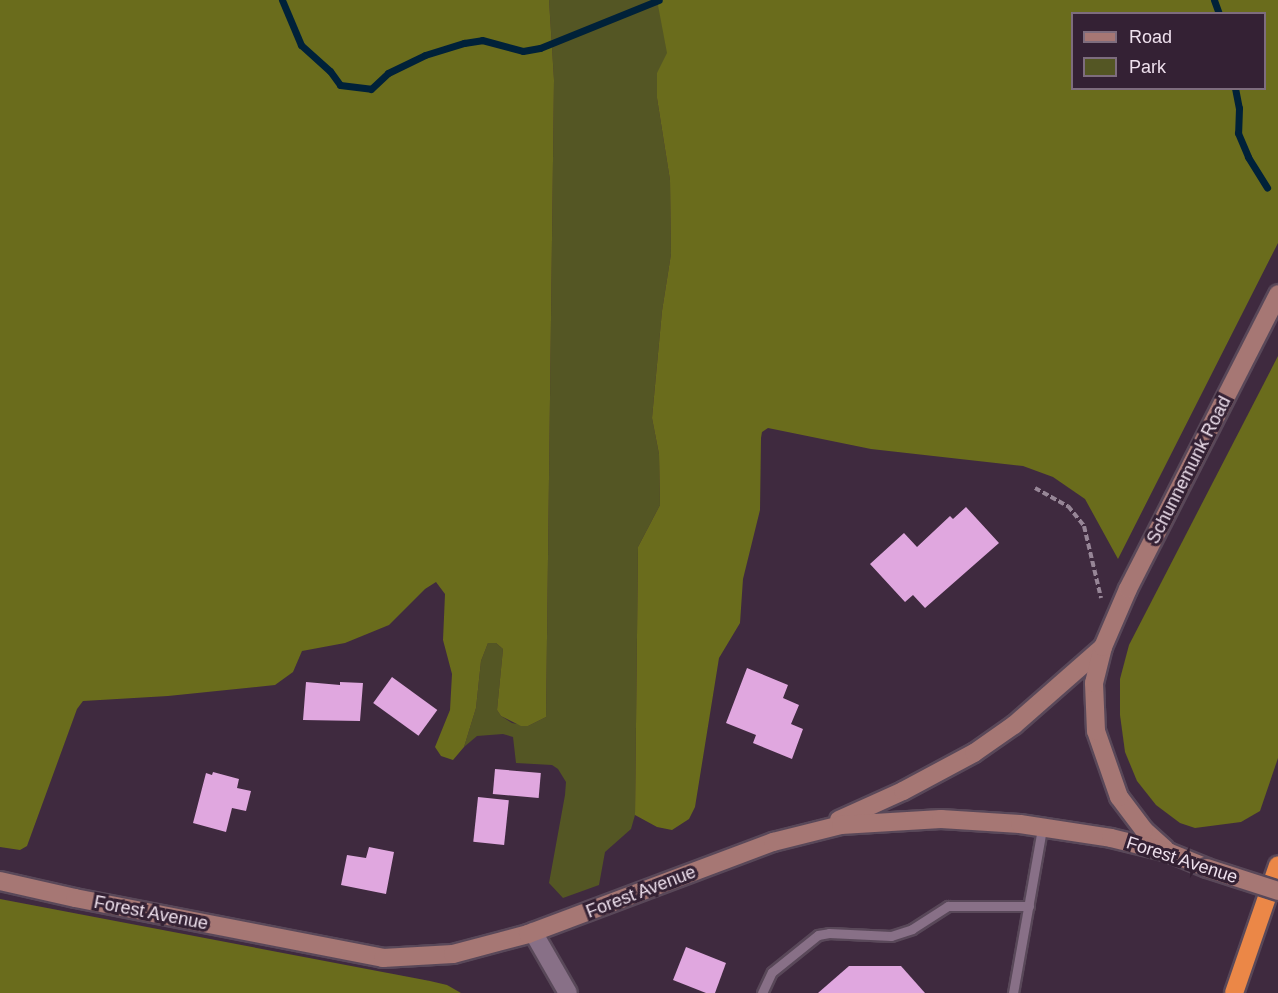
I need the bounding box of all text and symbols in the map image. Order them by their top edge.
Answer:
legend [1071,12,1266,90]
text: Road [1129,27,1172,47]
text: Park [1129,57,1166,77]
street label: Schunnemunk Road [1142,392,1236,548]
street label: Forest Avenue [1123,832,1241,888]
street label: Forest Avenue [583,861,699,923]
street label: Forest Avenue [92,891,210,935]

